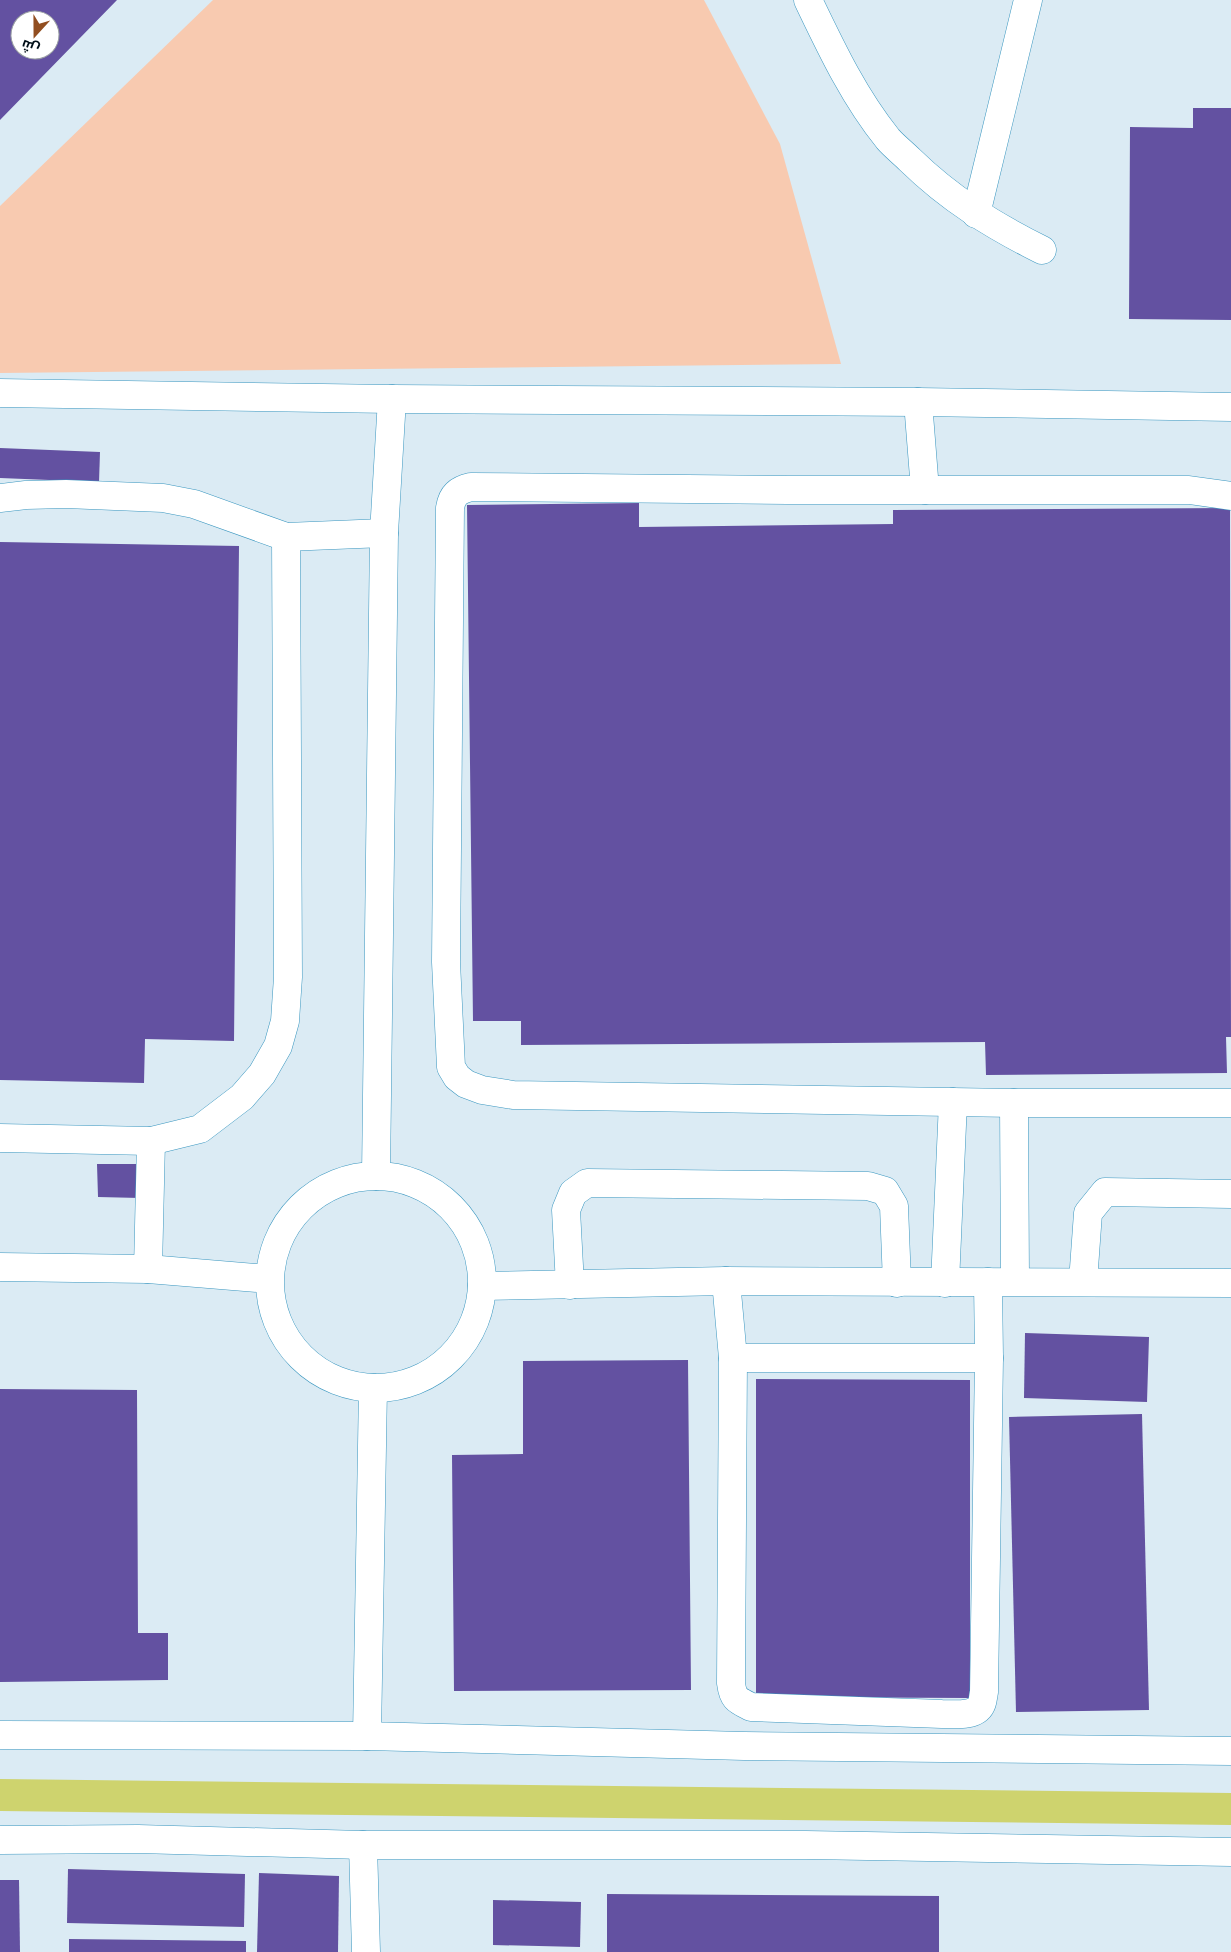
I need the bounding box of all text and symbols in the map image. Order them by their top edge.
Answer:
north arrow [10,10,60,60]
text: ش [19,36,42,58]

